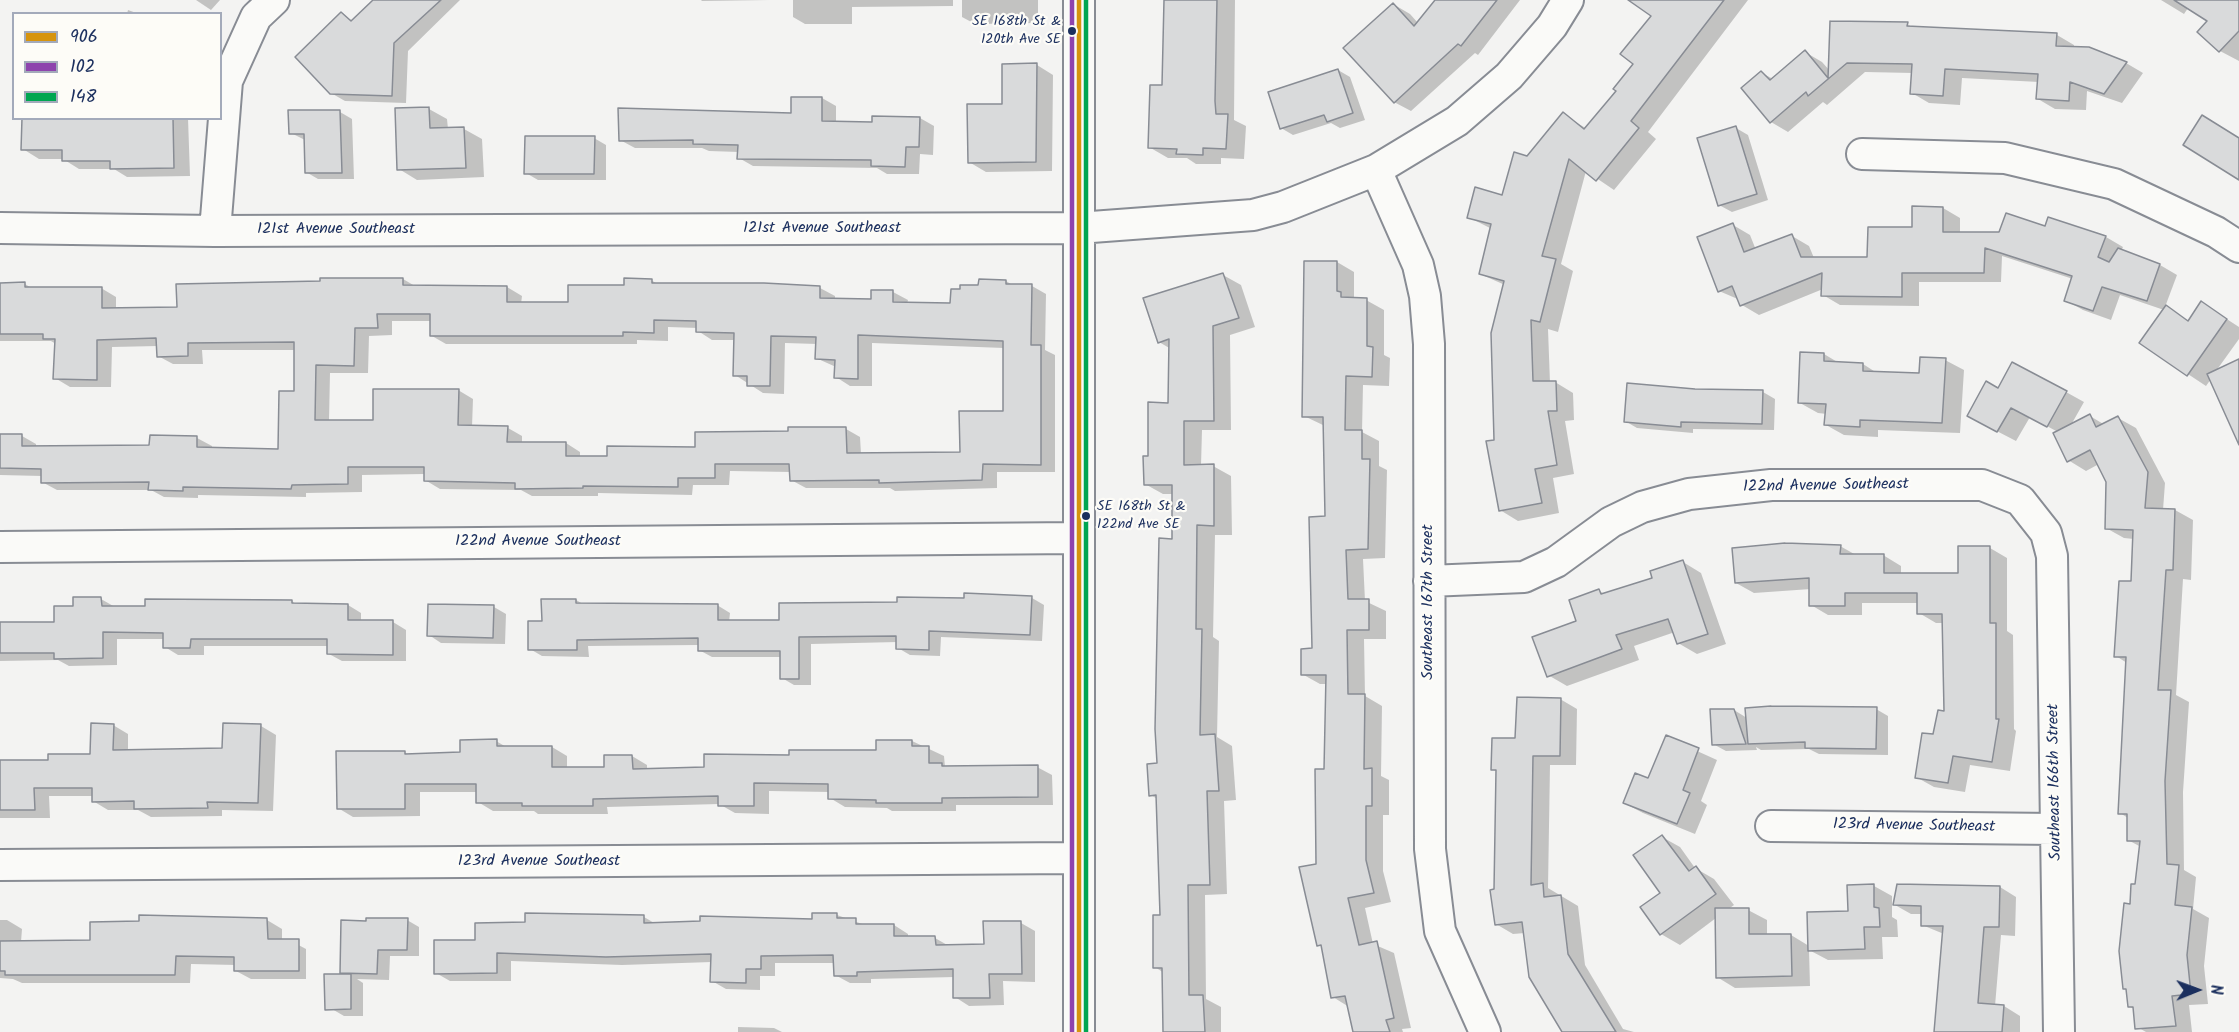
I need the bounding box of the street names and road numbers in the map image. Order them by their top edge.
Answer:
street label: 121st Avenue Southeast [743,219,901,239]
street label: 121st Avenue Southeast [257,220,415,240]
street label: 122nd Avenue Southeast [1743,476,1909,498]
street label: Southeast 167th Street [1419,524,1439,680]
street label: 122nd Avenue Southeast [455,532,621,552]
street label: Southeast 166th Street [2045,703,2067,861]
street label: 123rd Avenue Southeast [1833,816,1995,838]
street label: 123rd Avenue Southeast [458,852,620,872]

